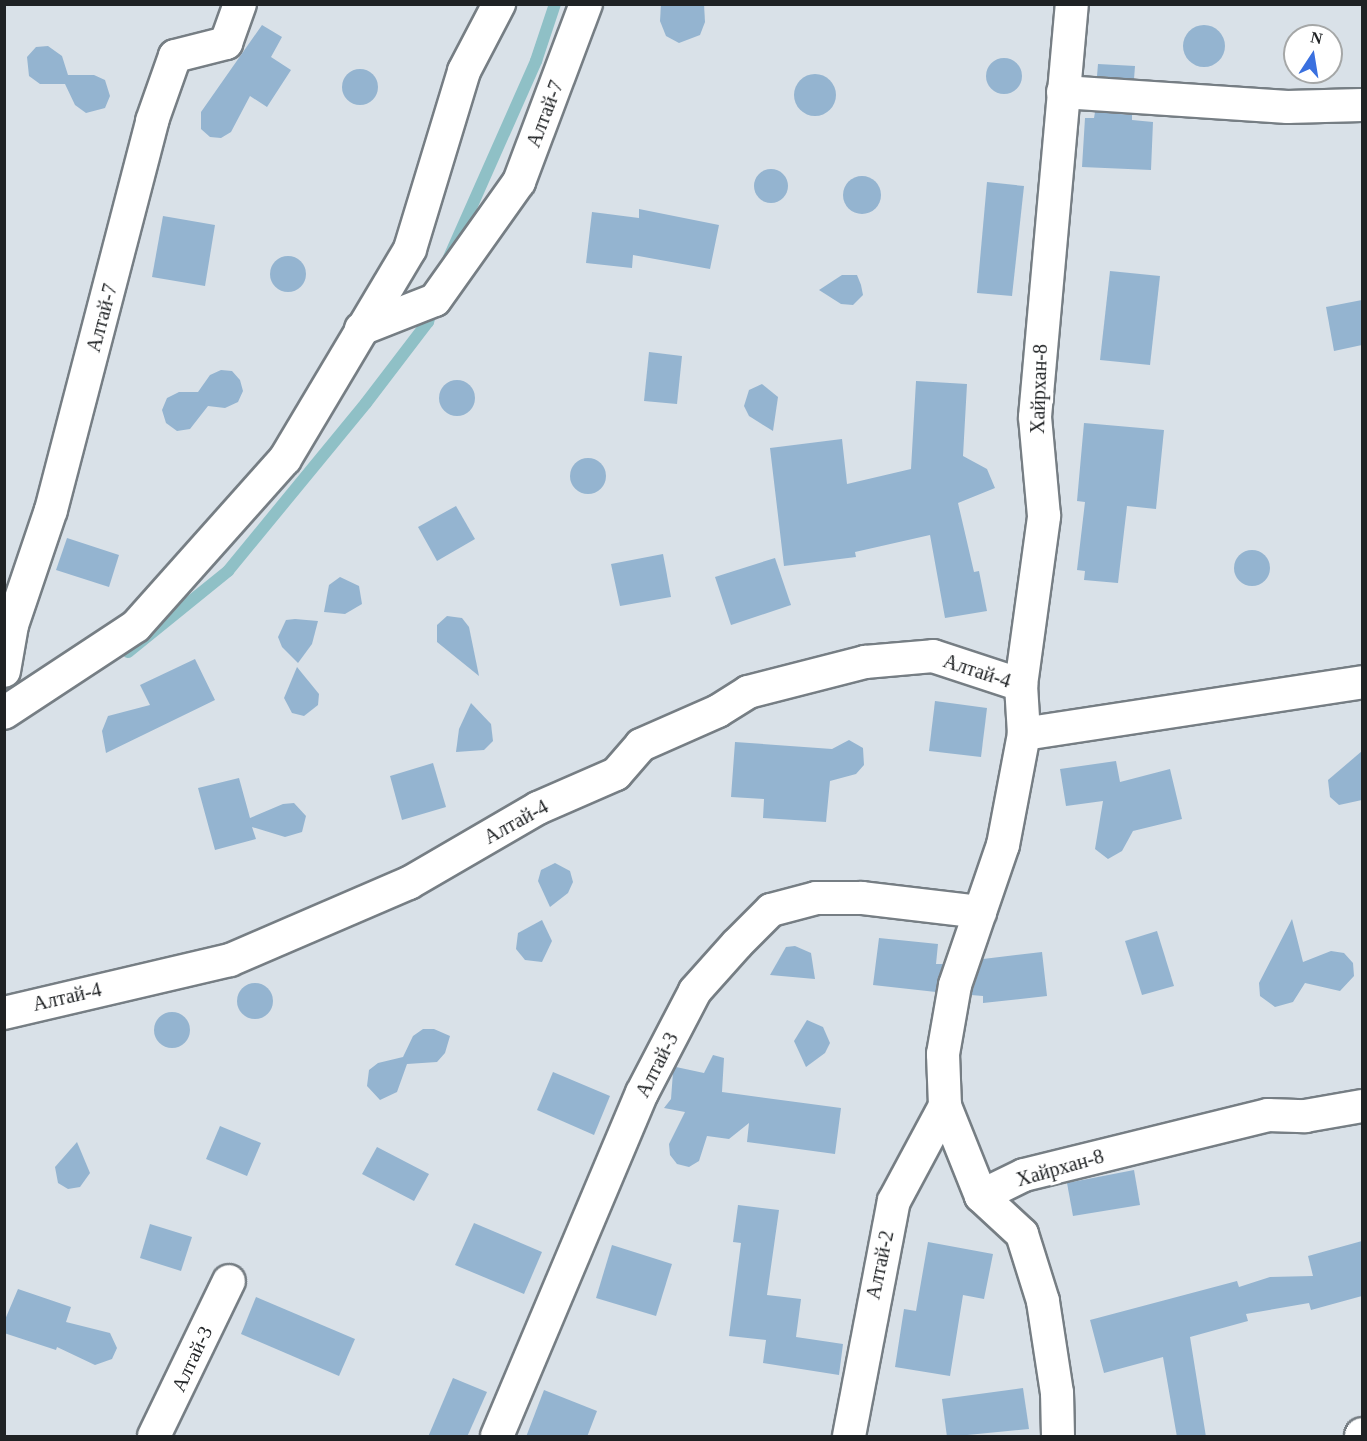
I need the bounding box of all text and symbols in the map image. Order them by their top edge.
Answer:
north arrow [1283,24,1343,84]
text: N [1309,28,1324,47]
street label: Алтай-7 [521,77,569,151]
street label: Алтай-7 [81,281,123,355]
street label: Хайрхан-8 [1025,344,1053,434]
street label: Алтай-4 [940,649,1014,693]
street label: Алтай-4 [480,795,552,849]
street label: Алтай-4 [30,977,104,1017]
street label: Алтай-3 [630,1029,684,1101]
street label: Хайрхан-8 [1013,1144,1107,1192]
street label: Алтай-2 [861,1228,899,1302]
street label: Алтай-3 [166,1322,218,1396]

